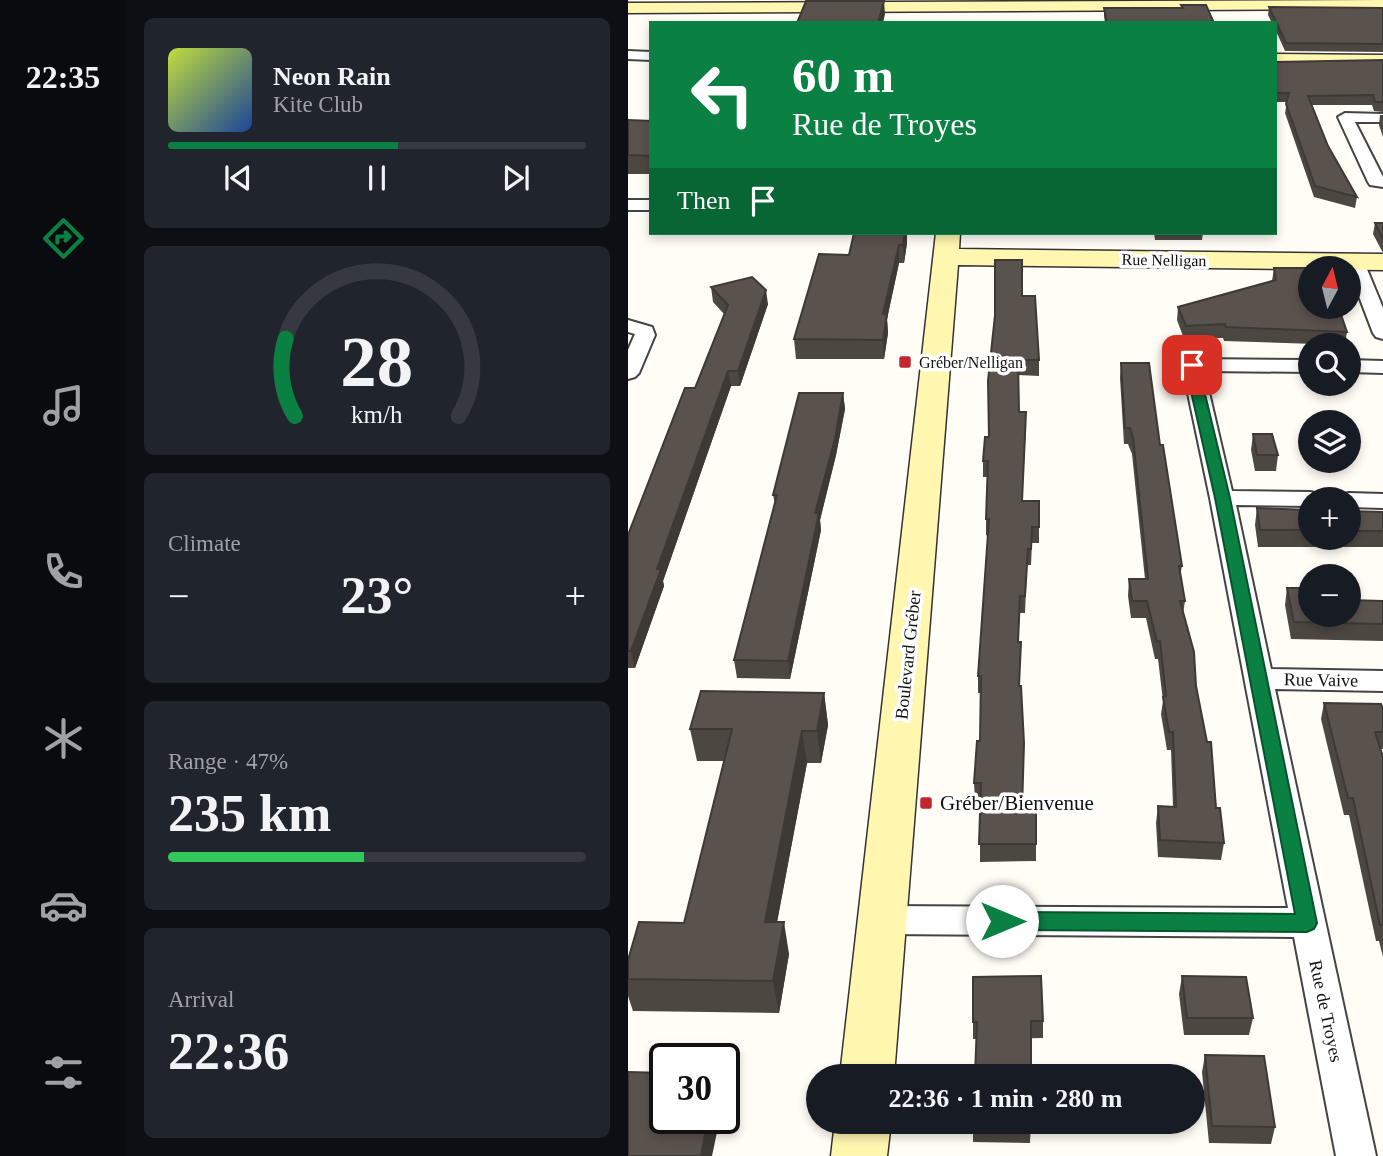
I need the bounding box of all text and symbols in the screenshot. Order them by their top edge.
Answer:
text: 60 m [792,48,894,103]
icon: left [677,49,768,140]
text: 22:35 [26,59,100,95]
text: Neon Rain [273,62,391,91]
text: Kite Club [273,92,363,117]
text: Rue de Troyes [792,106,977,142]
icon: previous [219,159,257,197]
icon: pause [358,159,396,197]
icon: next [497,159,535,197]
icon: arrive [744,182,782,220]
text: Then [677,186,730,215]
icon: directions [39,214,88,263]
street label: Rue Nelligan [1121,251,1207,270]
north arrow [1298,256,1361,318]
map controls [1298,256,1361,627]
text: 28 [341,322,413,403]
button: search [1298,333,1361,396]
pin [1162,335,1222,395]
icon: arrive [1173,346,1211,384]
marker: Gréber/Nelligan [897,354,913,370]
place label: Gréber/Nelligan [919,354,1023,372]
icon: music [39,381,88,430]
text: km/h [351,401,403,428]
button: layers [1298,410,1361,473]
button: + [1298,487,1361,550]
text: Climate [168,531,241,556]
icon: phone [39,547,88,596]
button: − [1298,564,1361,627]
text: 23° [341,567,413,624]
text: − [168,575,189,617]
text: + [565,575,586,617]
street label: Boulevard Gréber [891,590,925,720]
street label: Rue Vaive [1284,669,1358,691]
icon: climate [39,714,88,763]
text: Range · 47% [168,749,288,774]
text: 235 km [168,785,331,842]
place label: Gréber/Bienvenue [940,791,1094,815]
marker: Gréber/Bienvenue [918,795,934,811]
icon: car [39,881,88,930]
position arrow [965,884,1039,958]
street label: Rue de Troyes [1305,958,1347,1064]
text: Arrival [168,987,234,1012]
text: 22:36 [168,1023,289,1080]
speed limit sign: 30 [649,1043,740,1134]
icon: filters [39,1048,88,1097]
text: 22:36 · 1 min · 280 m [889,1084,1123,1113]

